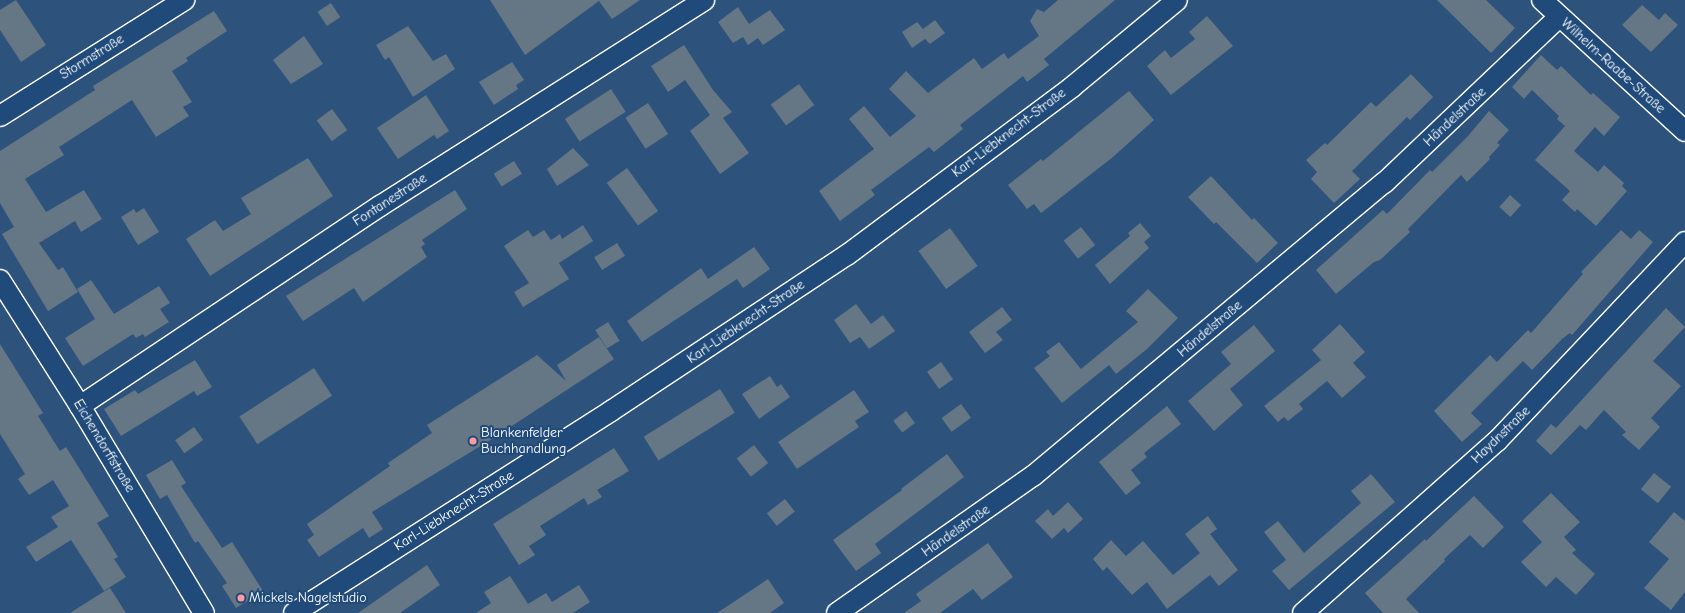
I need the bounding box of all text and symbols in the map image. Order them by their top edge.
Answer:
street label: Wilhelm-Raabe-Straße [1557,15,1669,117]
street label: Stormstraße [57,31,127,83]
street label: Händelstraße [1420,84,1490,150]
street label: Karl-Liebknecht-Straße [949,85,1069,181]
street label: Fontanestraße [350,170,430,230]
street label: Karl-Liebknecht-Straße [684,276,808,368]
street label: Händelstraße [1174,297,1246,361]
street label: Eichendorffstraße [70,396,138,496]
street label: Haydnstraße [1468,403,1534,467]
place label: Blankenfelder Buchhandlung [481,425,566,458]
marker: Blankenfelder Buchhandlung [468,436,478,446]
street label: Karl-Liebknecht-Straße [391,467,517,555]
street label: Händelstraße [919,501,993,561]
place label: Mickels Nagelstudio [249,590,367,606]
marker: Mickels Nagelstudio [236,593,246,603]

